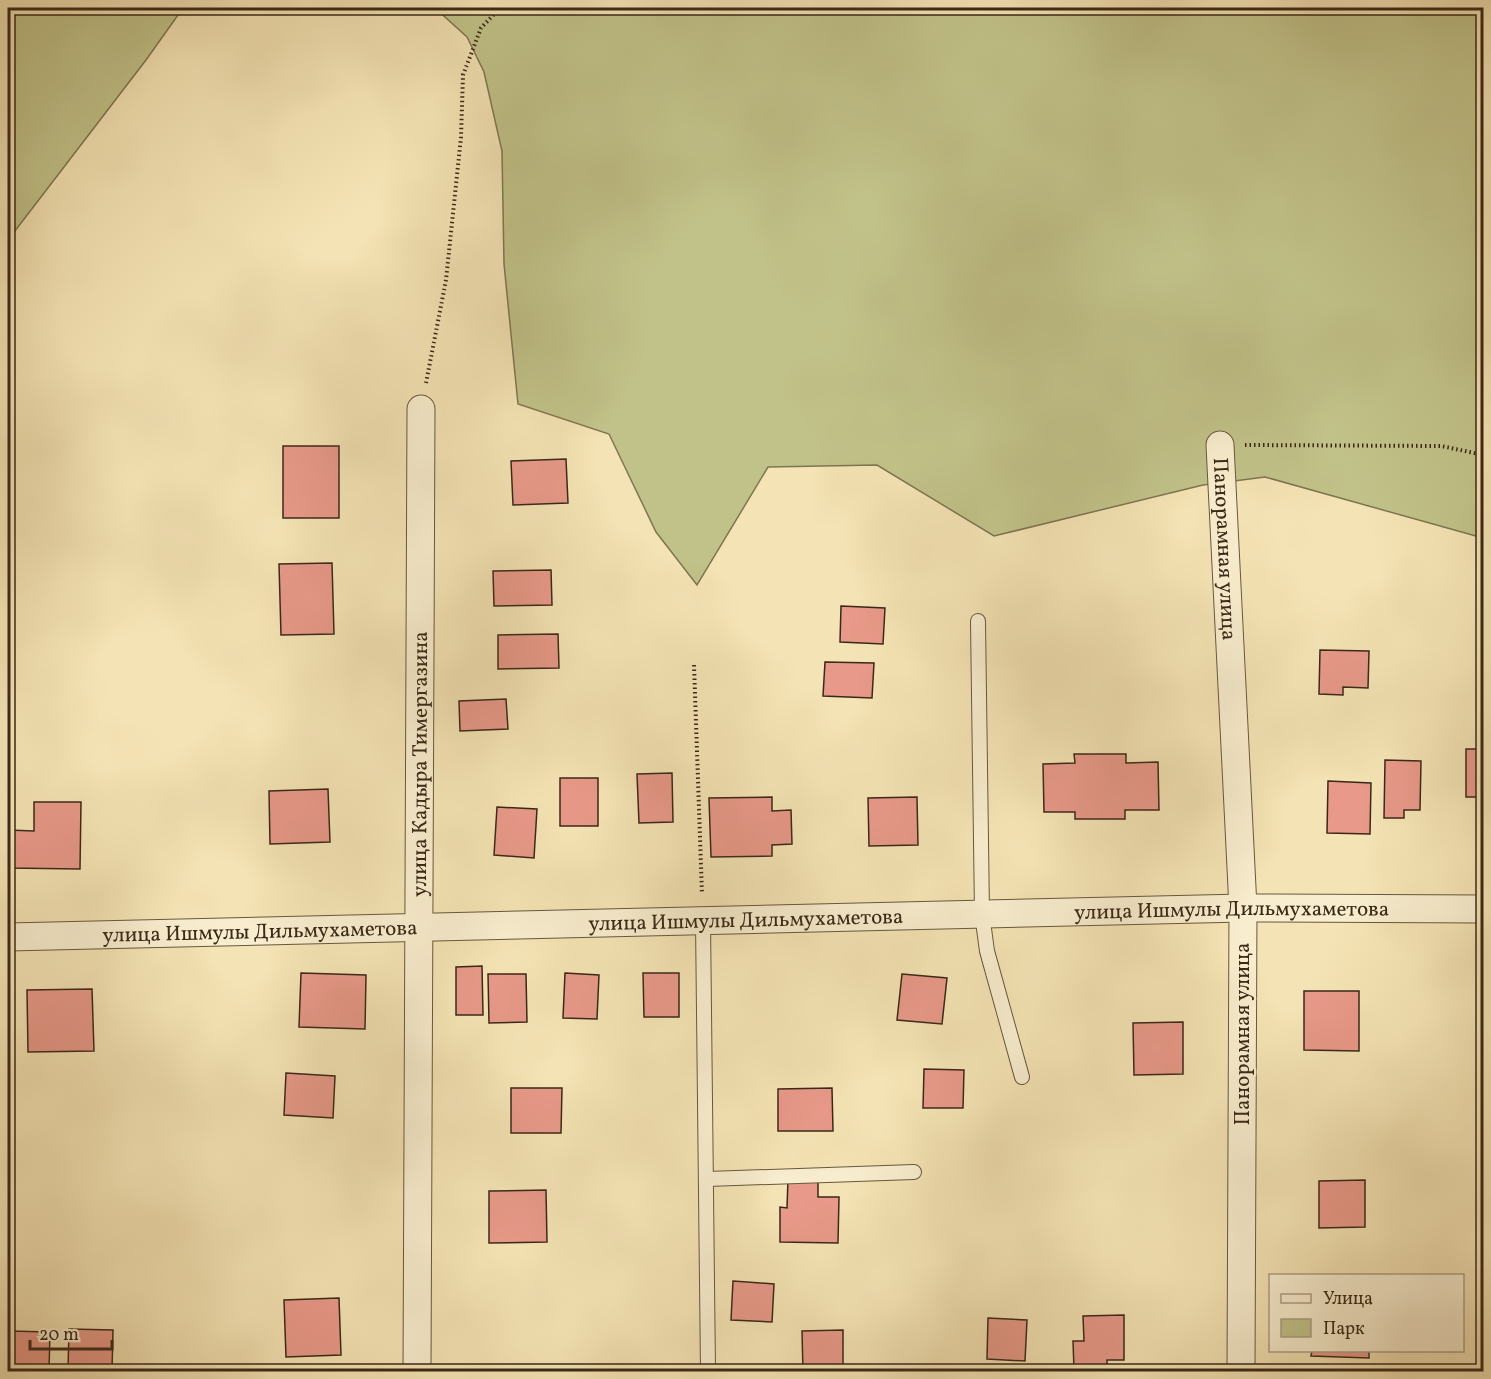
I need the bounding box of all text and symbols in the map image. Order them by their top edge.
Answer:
street label: Панорамная улица [1205,457,1243,641]
street label: улица Кадыра Тимергазина [406,631,436,897]
street label: улица Ишмулы Дильмухаметова [1074,895,1389,928]
street label: улица Ишмулы Дильмухаметова [588,903,904,939]
street label: улица Ишмулы Дильмухаметова [102,914,418,951]
street label: Панорамная улица [1229,942,1258,1126]
legend [1269,1274,1464,1352]
text: Улица [1323,1287,1373,1312]
scale bar [30,1313,112,1351]
text: Парк [1323,1317,1365,1342]
text: 20 m [39,1323,79,1348]

